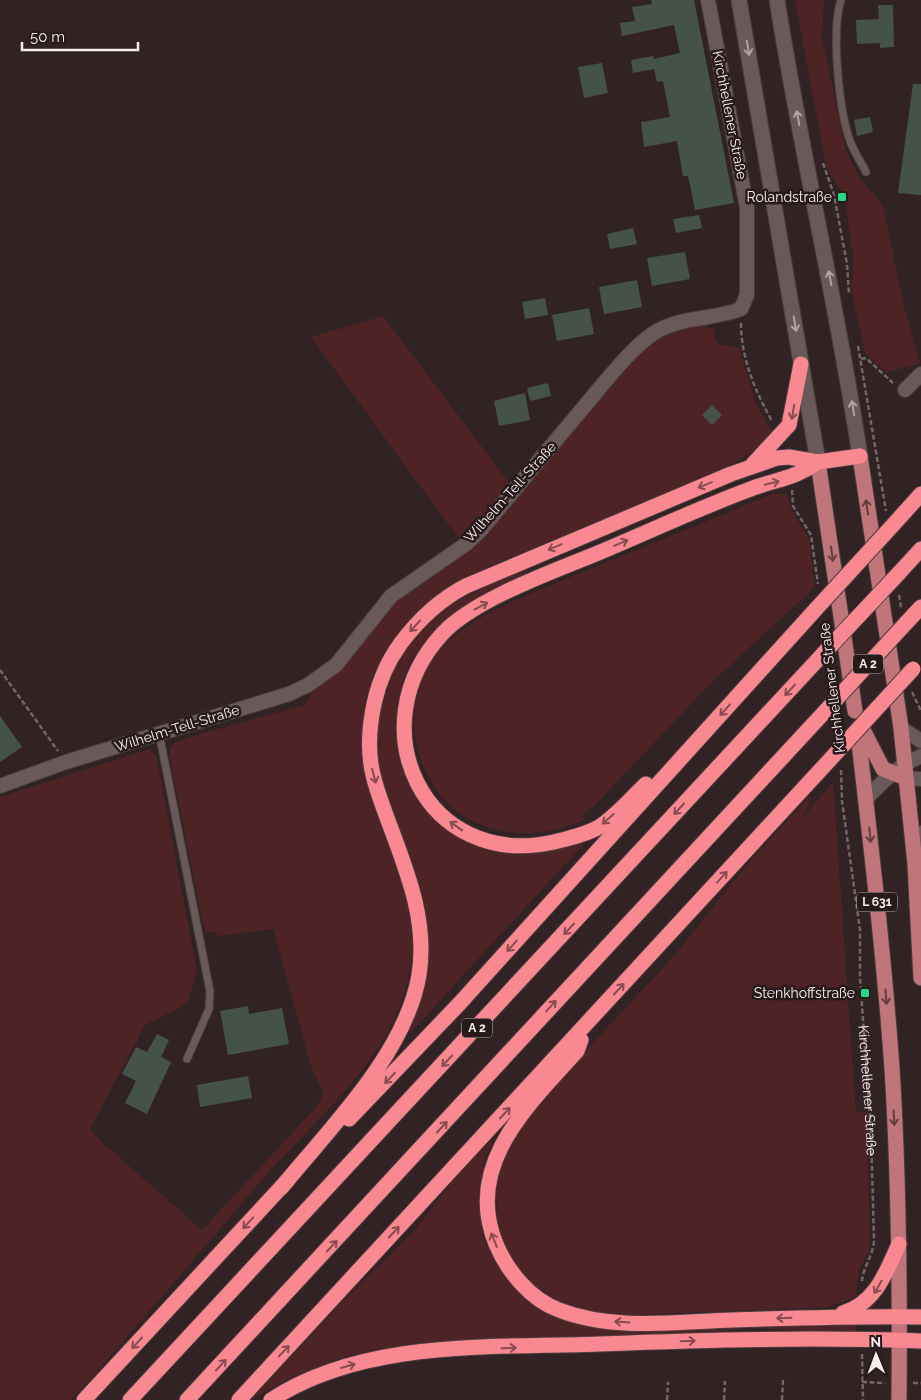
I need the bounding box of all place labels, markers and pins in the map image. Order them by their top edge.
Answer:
place label: Rolandstraße [747,189,832,205]
marker: Rolandstraße [836,191,848,203]
place label: Stenkhoffstraße [754,985,855,1001]
marker: Stenkhoffstraße [859,987,871,999]

